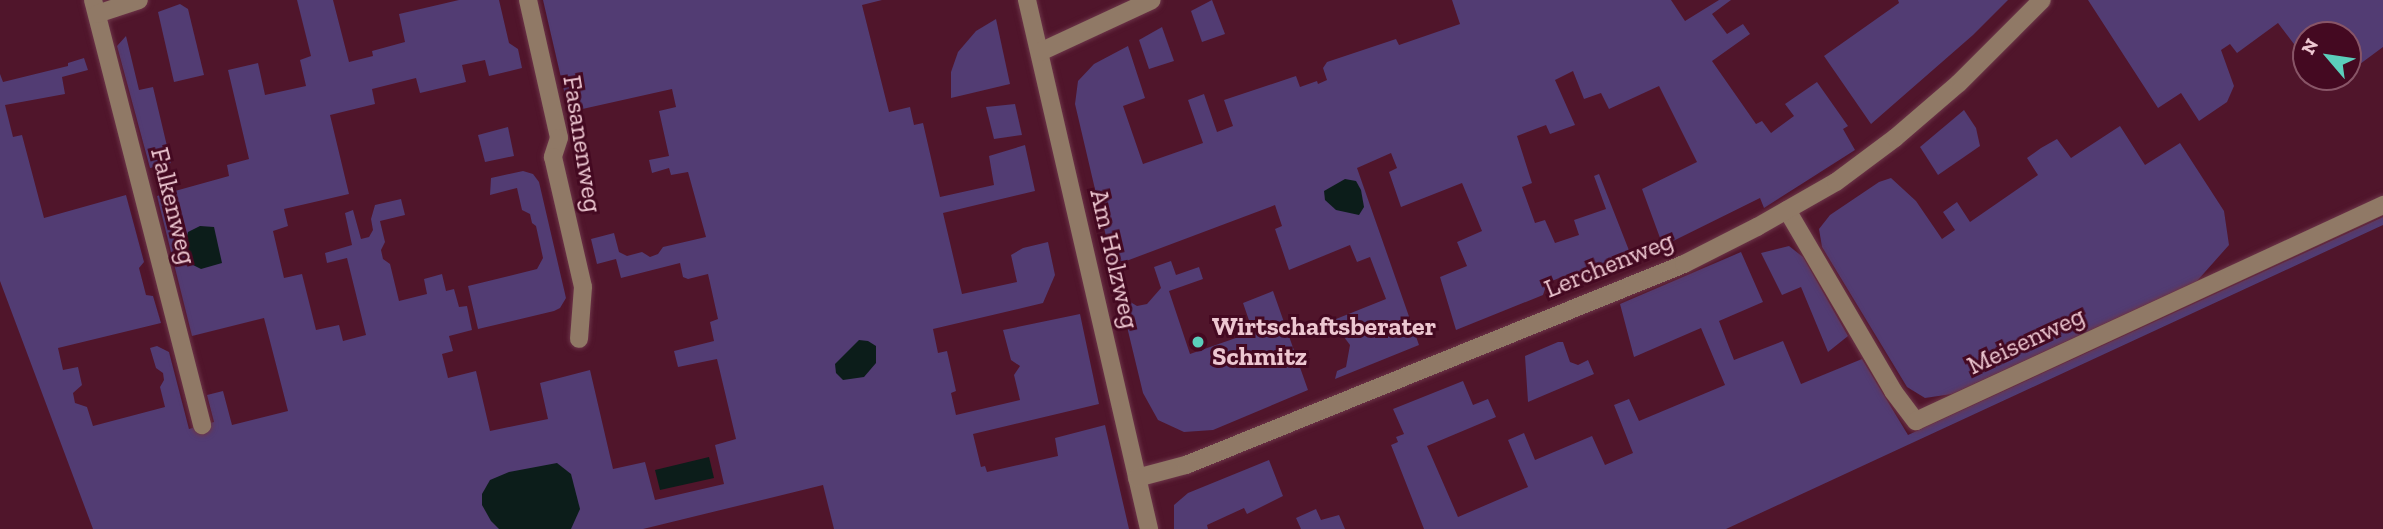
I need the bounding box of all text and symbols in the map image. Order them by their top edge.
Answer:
north arrow [2292,21,2362,91]
text: N [2296,35,2324,58]
street label: Fasanenweg [556,73,608,215]
street label: Falkenweg [143,144,203,268]
street label: Am Holzweg [1083,186,1145,332]
street label: Lerchenweg [1540,225,1678,305]
street label: Meisenweg [1962,300,2090,382]
place label: Wirtschaftsberater Schmitz [1212,311,1436,372]
marker: Wirtschaftsberater Schmitz [1190,334,1206,350]

